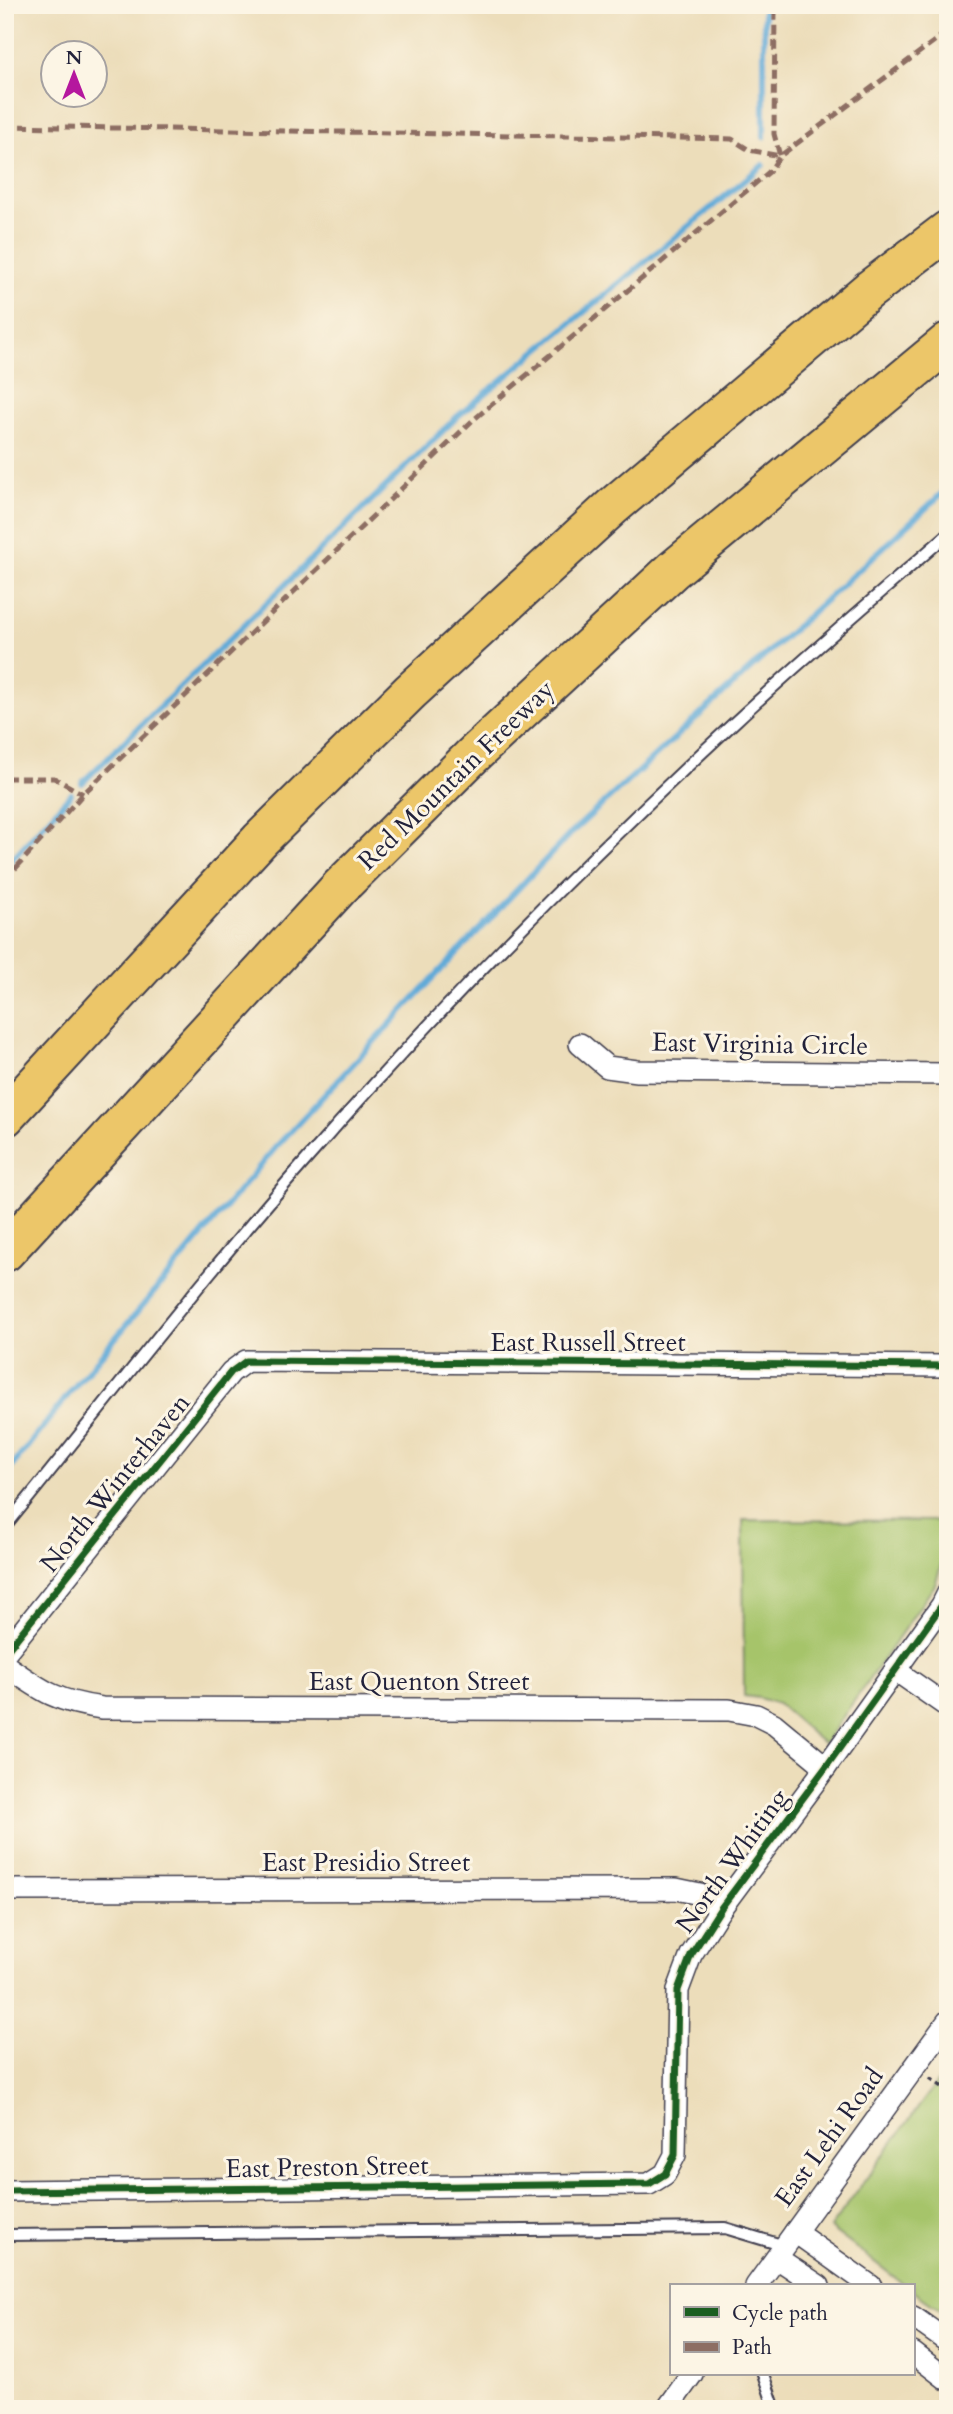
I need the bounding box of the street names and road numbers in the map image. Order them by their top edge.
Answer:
street label: Red Mountain Freeway [350,672,562,878]
street label: East Virginia Circle [652,1025,868,1063]
street label: East Russell Street [490,1325,686,1360]
street label: North Winterhaven [32,1386,198,1580]
street label: East Quenton Street [308,1664,530,1699]
street label: North Whiting [668,1781,796,1940]
street label: East Presidio Street [262,1845,470,1880]
street label: East Lehi Road [767,2060,892,2214]
street label: East Preston Street [225,2148,429,2186]

